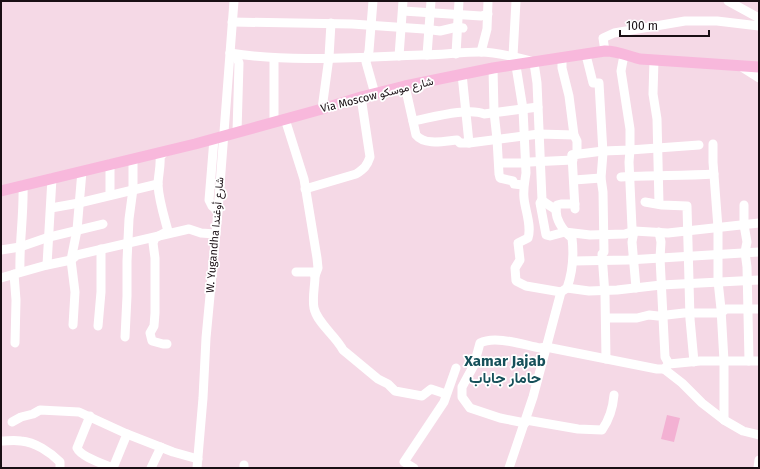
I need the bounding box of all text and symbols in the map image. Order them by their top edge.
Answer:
scale bar [620,12,709,38]
text: 100 m [626,19,658,33]
street label: Via Moscow شارع موسكو [319,75,435,116]
street label: W. Yugandha شارع أوغندا [203,176,228,294]
district label: Xamar Jajab حامار جاباب [463,352,546,387]

